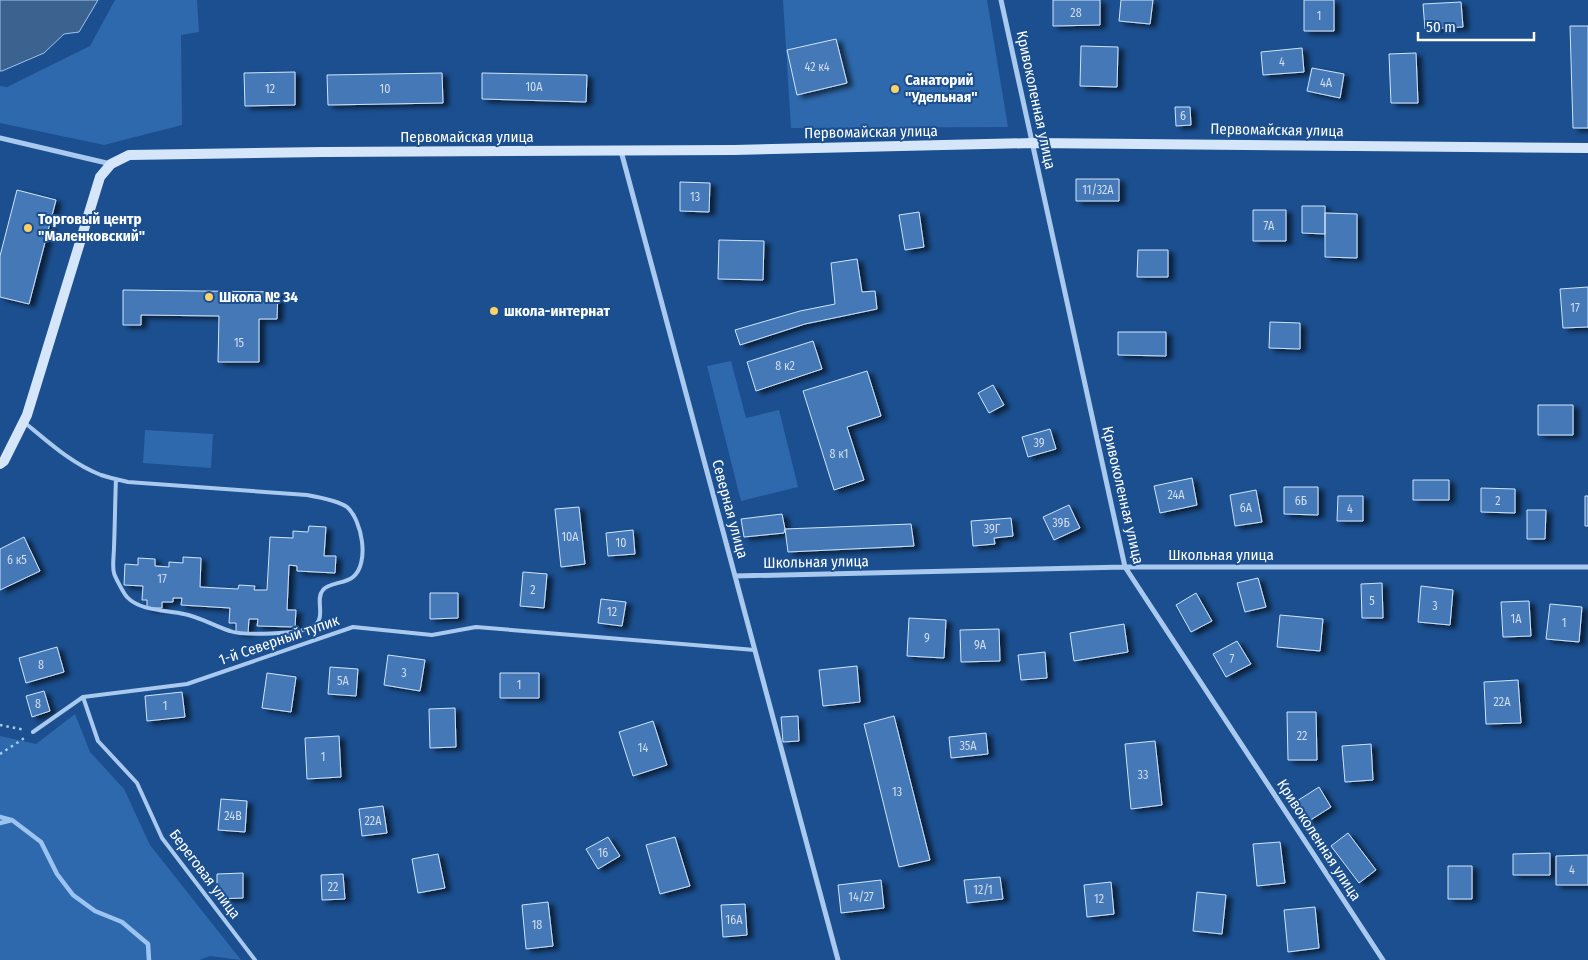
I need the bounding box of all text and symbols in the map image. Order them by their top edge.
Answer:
house number: 28 [1070,6,1082,20]
house number: 1 [1317,9,1321,23]
scale bar [1418,10,1534,42]
text: 50 m [1426,18,1456,36]
street label: Кривоколенная улица [1013,29,1059,171]
house number: 4 [1279,55,1285,69]
house number: 42 к4 [804,60,830,74]
place label: Санаторий "Удельная" [905,71,978,106]
house number: 4А [1320,76,1333,90]
house number: 10А [525,80,543,94]
house number: 12 [265,82,275,96]
house number: 10 [380,82,390,96]
marker: Санаторий "Удельная" [889,83,901,95]
house number: 6 [1180,109,1186,123]
street label: Первомайская улица [1210,120,1344,140]
street label: Первомайская улица [804,122,938,142]
street label: Первомайская улица [400,128,534,146]
house number: 11/32А [1082,183,1114,197]
house number: 13 [690,190,700,204]
place label: Торговый центр "Маленковский" [38,210,145,245]
house number: 7А [1264,219,1275,233]
marker: Торговый центр "Маленковский" [22,222,34,234]
place label: Школа № 34 [219,288,298,306]
marker: Школа № 34 [203,291,215,303]
house number: 17 [1570,301,1580,315]
place label: школа-интернат [504,302,610,320]
marker: школа-интернат [488,305,500,317]
house number: 15 [234,336,245,350]
house number: 8 к2 [775,359,795,373]
street label: Кривоколенная улица [1098,424,1148,566]
house number: 39 [1033,436,1045,450]
house number: 8 к1 [830,447,848,461]
street label: Северная улица [708,458,752,560]
house number: 24А [1167,488,1185,502]
house number: 6Б [1295,494,1307,508]
house number: 2 [1495,494,1501,508]
house number: 6А [1240,501,1253,515]
house number: 4 [1347,502,1353,516]
house number: 39Б [1052,516,1070,530]
house number: 39Г [984,522,1001,536]
house number: 10А [561,530,579,544]
house number: 10 [616,536,626,550]
street label: Школьная улица [1168,546,1274,564]
street label: Школьная улица [763,552,869,572]
house number: 6 к5 [7,553,27,567]
house number: 17 [157,572,167,586]
house number: 2 [530,583,536,597]
house number: 5 [1369,594,1375,608]
house number: 3 [1432,599,1438,613]
house number: 12 [607,605,617,619]
street label: 1-й Северный тупик [217,611,341,669]
house number: 1А [1511,612,1522,626]
house number: 1 [1562,616,1566,630]
house number: 9 [924,631,930,645]
house number: 9А [974,638,987,652]
house number: 7 [1230,652,1235,666]
house number: 8 [38,658,44,672]
house number: 3 [401,666,407,680]
house number: 5А [337,674,350,688]
house number: 1 [517,678,521,692]
house number: 22А [1494,695,1511,709]
house number: 8 [35,697,41,711]
house number: 1 [163,699,167,713]
house number: 22 [1297,729,1307,743]
house number: 35А [959,739,977,753]
house number: 14 [638,741,648,755]
house number: 1 [321,750,325,764]
house number: 33 [1138,768,1148,782]
street label: Кривоколенная улица [1273,776,1365,904]
house number: 13 [892,785,902,799]
house number: 24В [224,809,242,823]
house number: 22А [365,814,382,828]
street label: Береговая улица [166,826,244,922]
house number: 16 [598,846,608,860]
house number: 4 [1569,863,1575,877]
house number: 22 [328,880,338,894]
house number: 12/1 [973,883,993,897]
house number: 14/27 [848,890,874,904]
house number: 12 [1094,892,1104,906]
house number: 16А [726,913,743,927]
house number: 18 [532,918,542,932]

